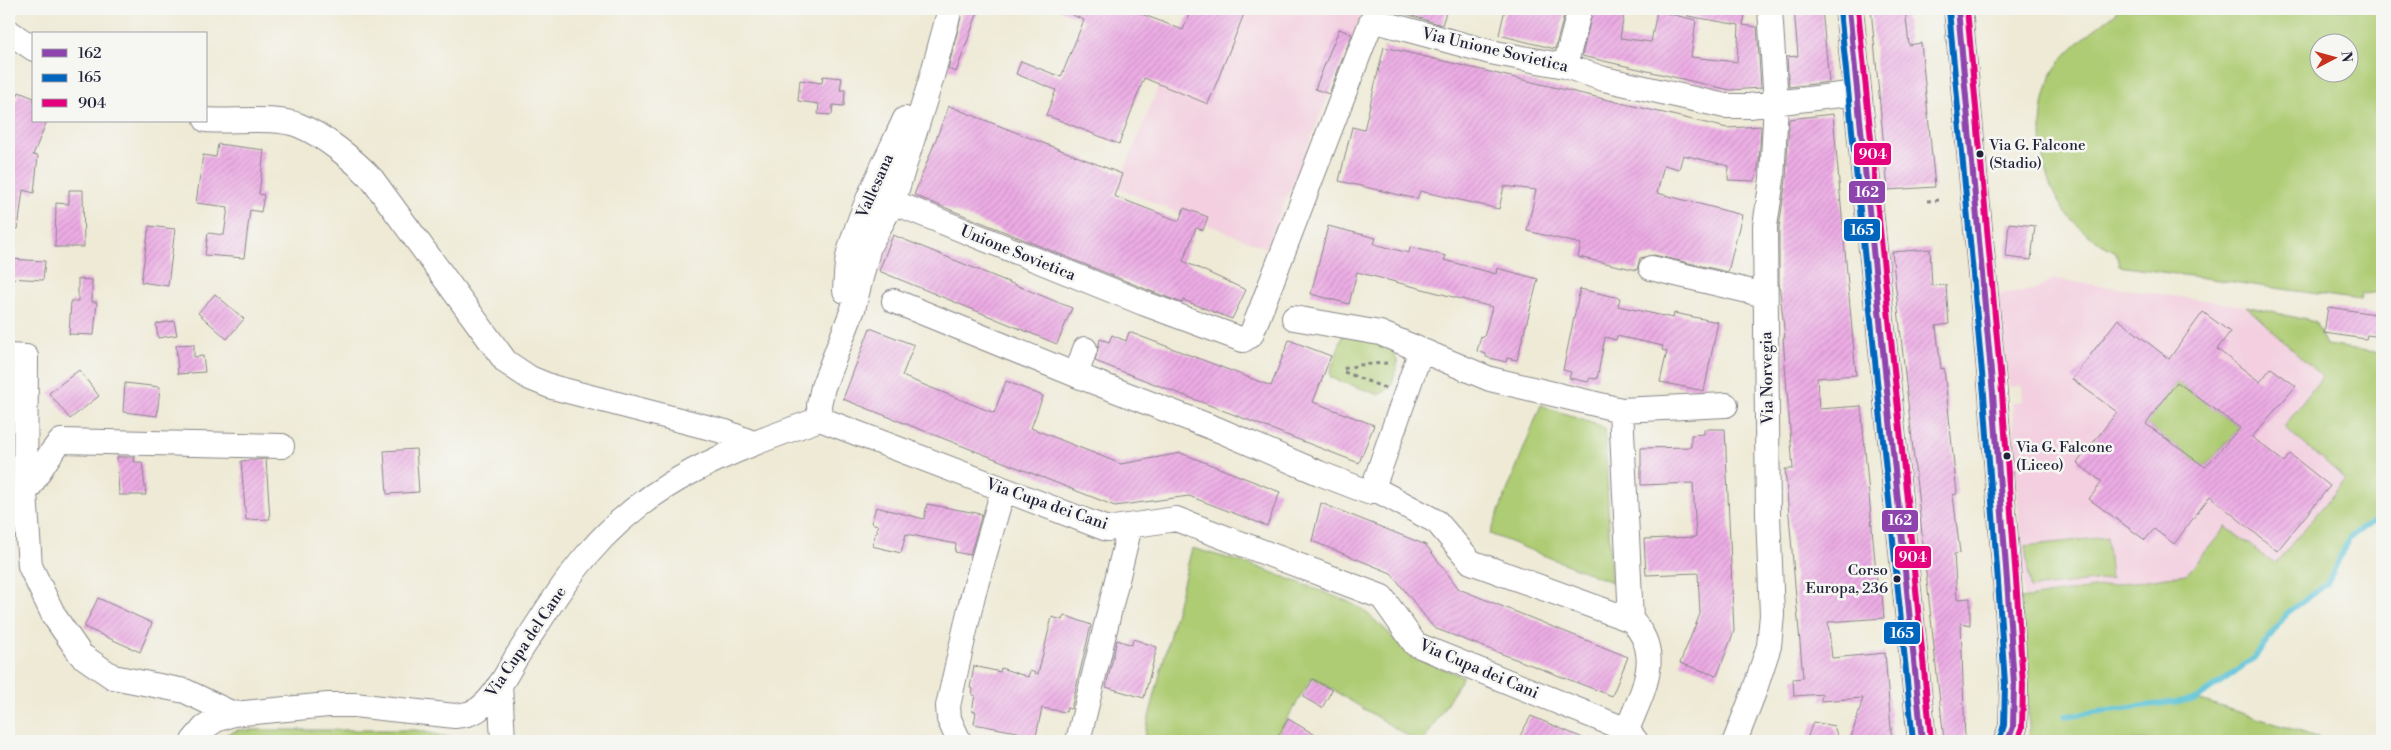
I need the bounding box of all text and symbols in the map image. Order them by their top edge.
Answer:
street label: Via Unione Sovietica [1419,23,1571,77]
legend [32,32,208,122]
north arrow [2308,32,2358,82]
text: 162 [78,44,102,63]
text: N [2336,50,2355,63]
text: 165 [78,68,101,87]
text: 904 [78,94,106,113]
place label: Via G. Falcone (Stadio) [1988,136,2086,173]
line badge: 904 [1853,142,1892,166]
text: 904 [1859,146,1887,164]
marker: Via G. Falcone (Stadio) [1975,149,1985,159]
street label: Vallesana [852,150,898,222]
line badge: 162 [1848,180,1886,204]
text: 162 [1855,184,1879,202]
line badge: 165 [1843,218,1881,242]
street label: Unione Sovietica [957,221,1079,286]
text: 165 [1850,222,1874,240]
street label: Via Norvegia [1756,330,1778,426]
place label: Via G. Falcone (Liceo) [2015,438,2113,475]
marker: Via G. Falcone (Liceo) [2002,451,2012,461]
street label: Via Cupa dei Cani [982,473,1111,534]
line badge: 162 [1881,509,1919,533]
text: 162 [1888,512,1912,530]
line badge: 904 [1894,545,1932,569]
text: 904 [1899,549,1927,567]
place label: Corso Europa, 236 [1806,561,1888,598]
marker: Corso Europa, 236 [1892,574,1902,584]
street label: Via Cupa del Cane [481,583,571,702]
line badge: 165 [1883,621,1921,645]
text: 165 [1890,625,1914,643]
street label: Via Cupa dei Cani [1415,634,1542,703]

